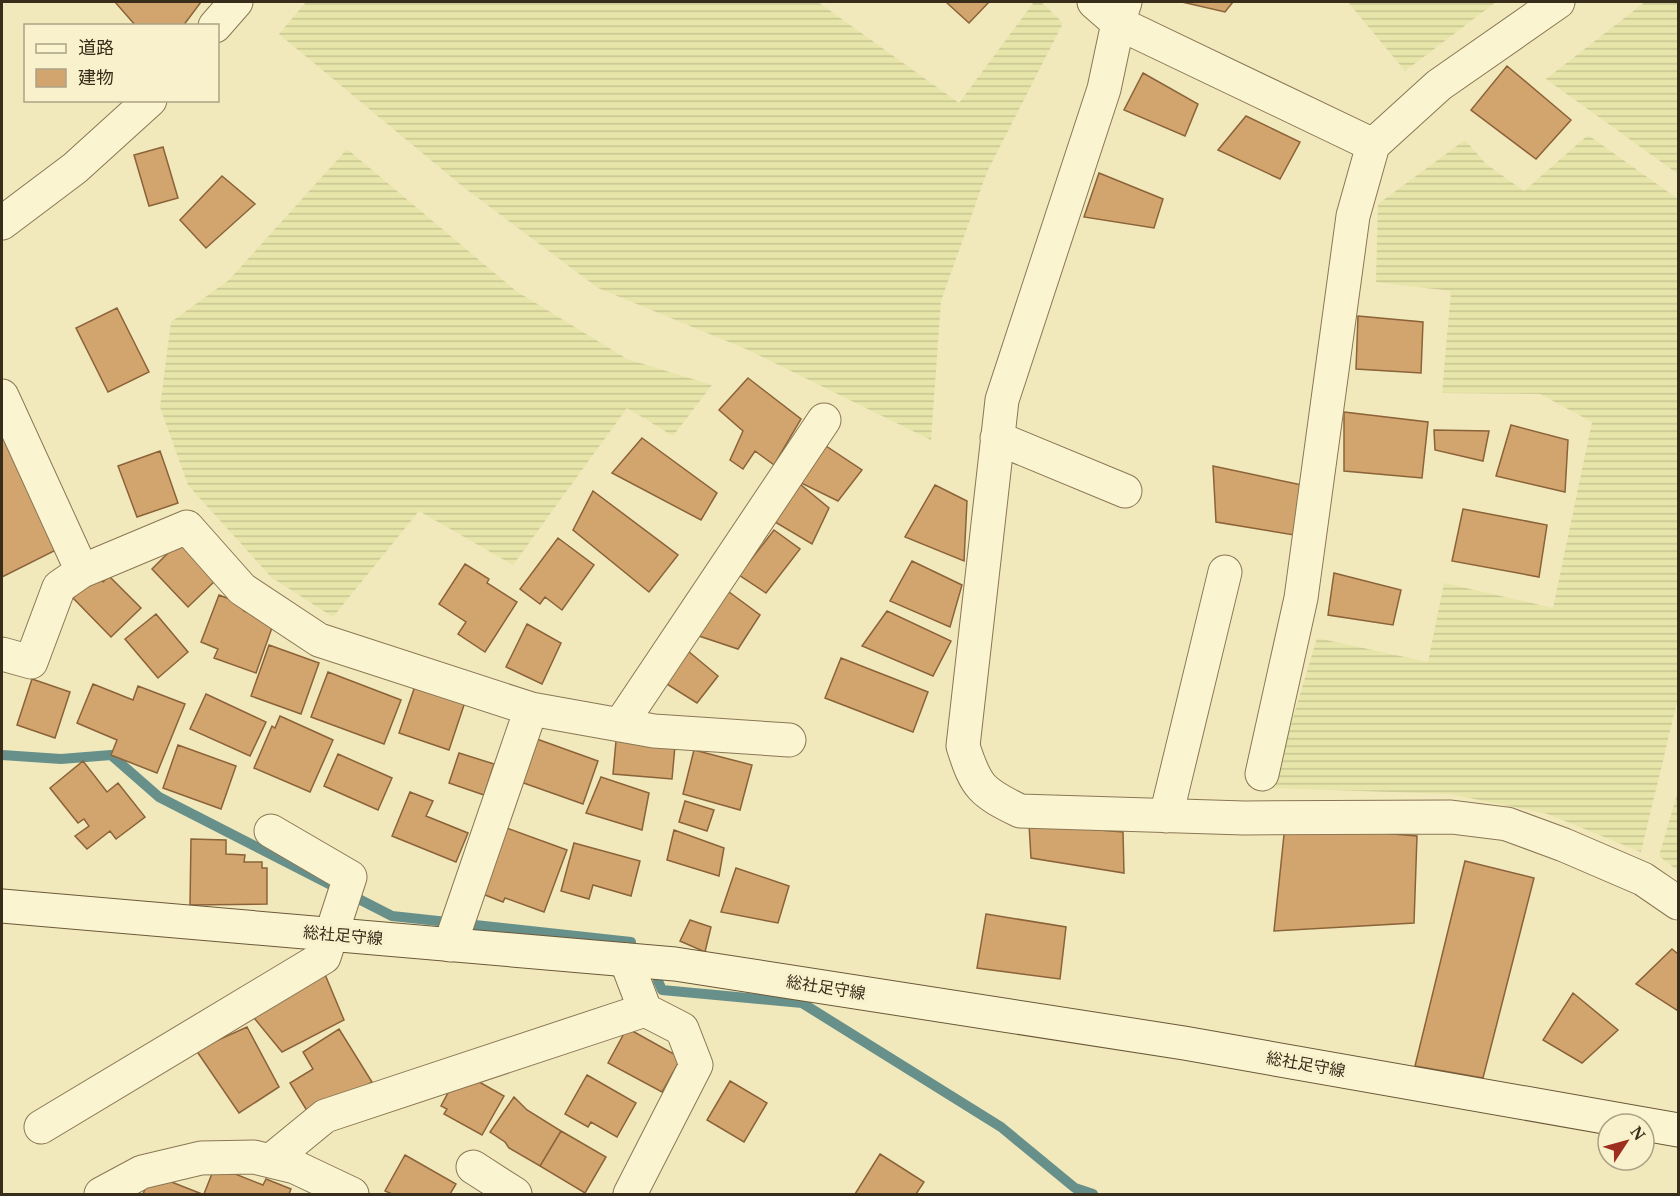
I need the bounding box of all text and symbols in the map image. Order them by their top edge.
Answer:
legend [24,24,219,102]
text: 道路 [78,35,114,59]
text: 建物 [78,65,114,89]
street label: 総社足守線 [302,921,384,949]
street label: 総社足守線 [785,970,867,1004]
street label: 総社足守線 [1265,1046,1347,1082]
north arrow [1596,1112,1656,1172]
text: N [1626,1122,1651,1145]

